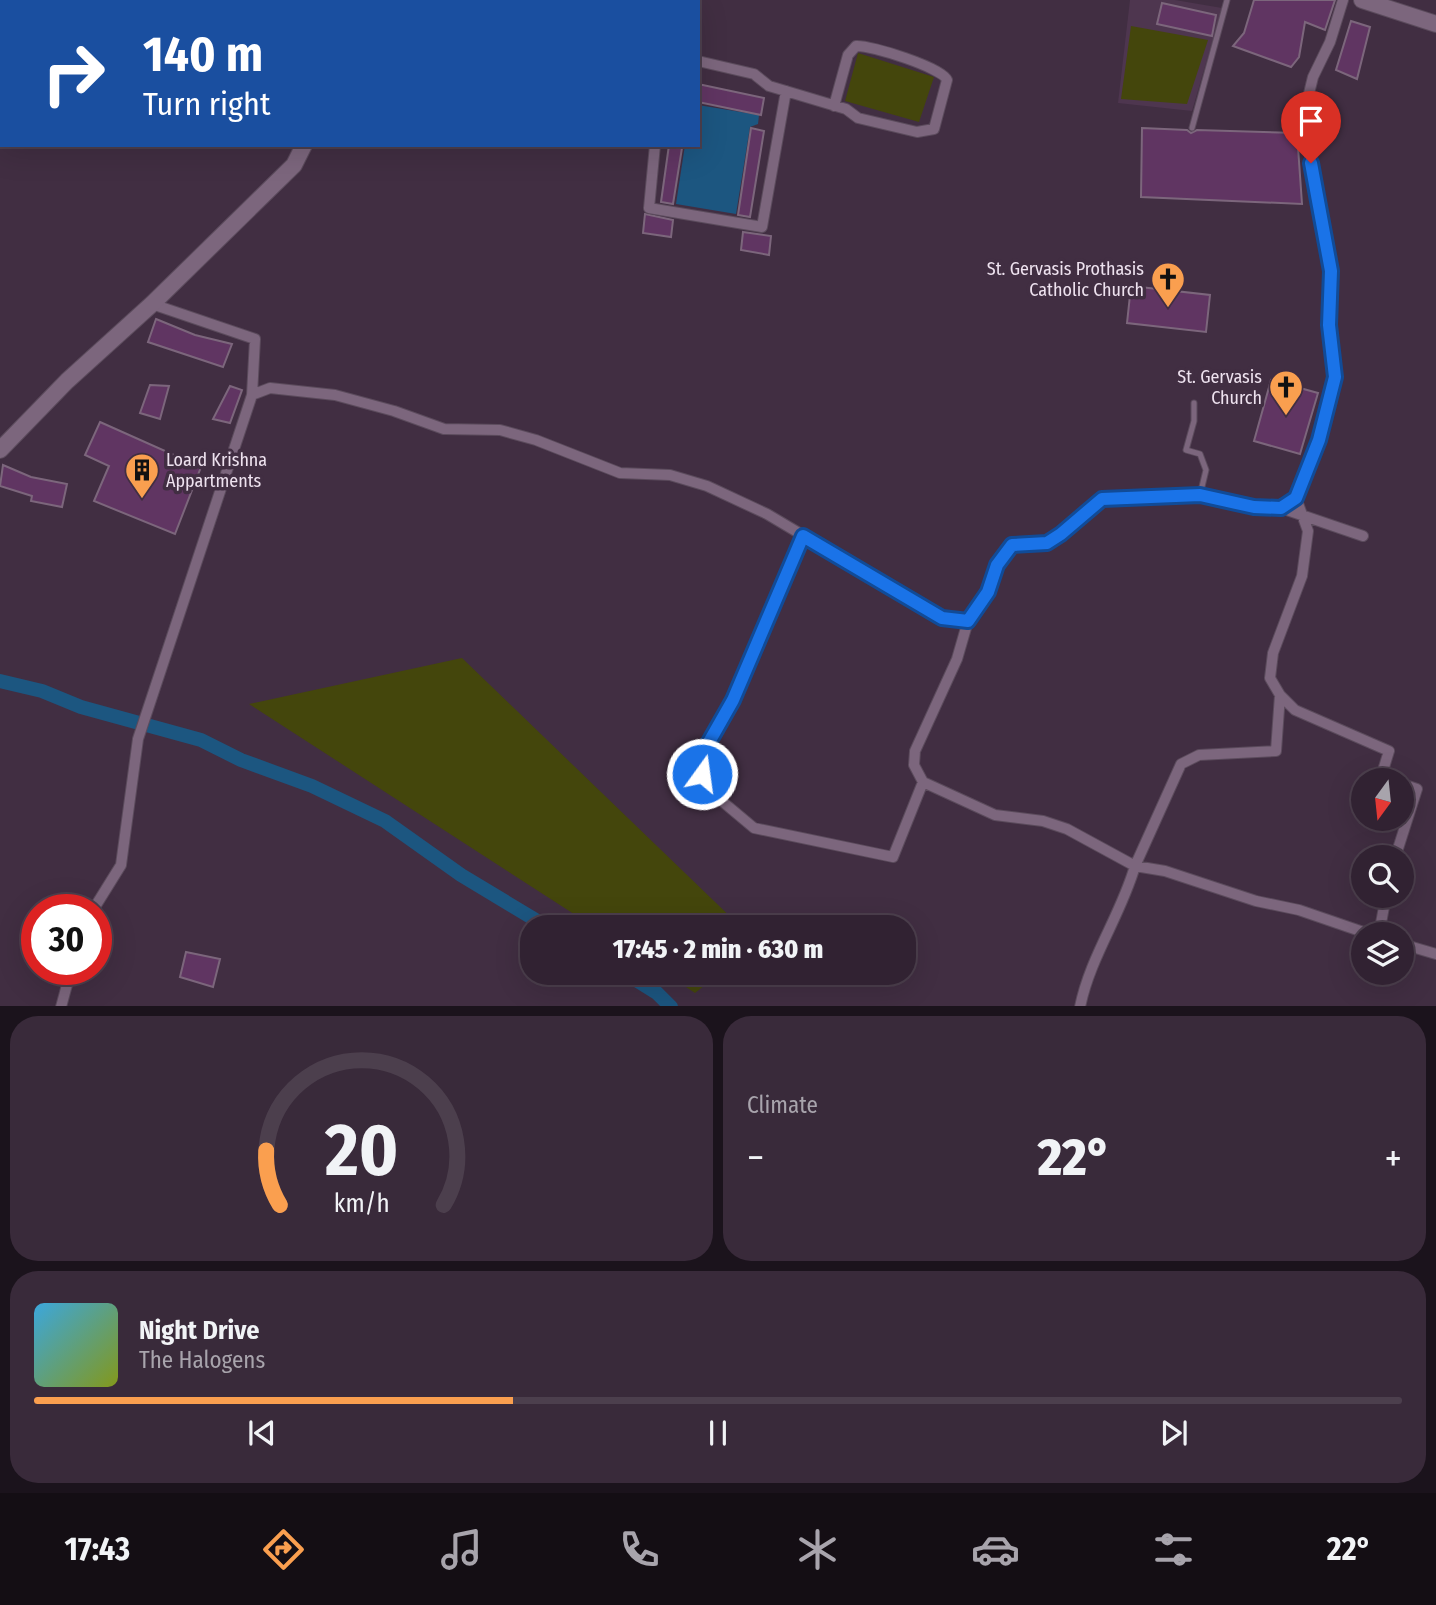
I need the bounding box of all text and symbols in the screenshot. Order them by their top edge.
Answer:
text: 140 m [143,25,263,84]
icon: right [28,28,119,119]
text: Turn right [143,85,270,123]
pin [1281,91,1341,163]
icon: arrive [1292,102,1330,140]
place label: St. Gervasis Prothasis Catholic Church [987,258,1144,301]
church icon: St. Gervasis Prothasis Catholic Church [1149,260,1187,309]
place label: St. Gervasis Church [1177,366,1262,409]
church icon: St. Gervasis Church [1267,368,1305,417]
place label: Loard Krishna Appartments [166,449,267,492]
building icon: Loard Krishna Appartments [123,451,161,500]
position arrow [665,737,739,811]
north arrow [1351,768,1414,831]
map controls [1351,768,1414,985]
button: search [1351,845,1414,908]
speed limit sign: 30 [21,894,112,985]
button: layers [1351,922,1414,985]
text: 17:45 · 2 min · 630 m [613,934,823,965]
text: Climate [747,1091,818,1119]
text: 20 [324,1107,398,1194]
text: 22° [1038,1126,1111,1189]
text: − [747,1135,764,1181]
text: + [1385,1135,1402,1181]
text: km/h [334,1188,389,1218]
text: Night Drive [139,1315,259,1346]
text: The Halogens [139,1346,265,1374]
icon: previous [243,1414,281,1452]
icon: pause [699,1414,737,1452]
icon: next [1155,1414,1193,1452]
icon: directions [259,1525,308,1574]
icon: music [437,1525,486,1574]
icon: phone [615,1525,664,1574]
icon: climate [793,1525,842,1574]
icon: car [971,1525,1020,1574]
icon: filters [1149,1525,1198,1574]
text: 17:43 [64,1530,130,1568]
text: 22° [1327,1530,1371,1568]

